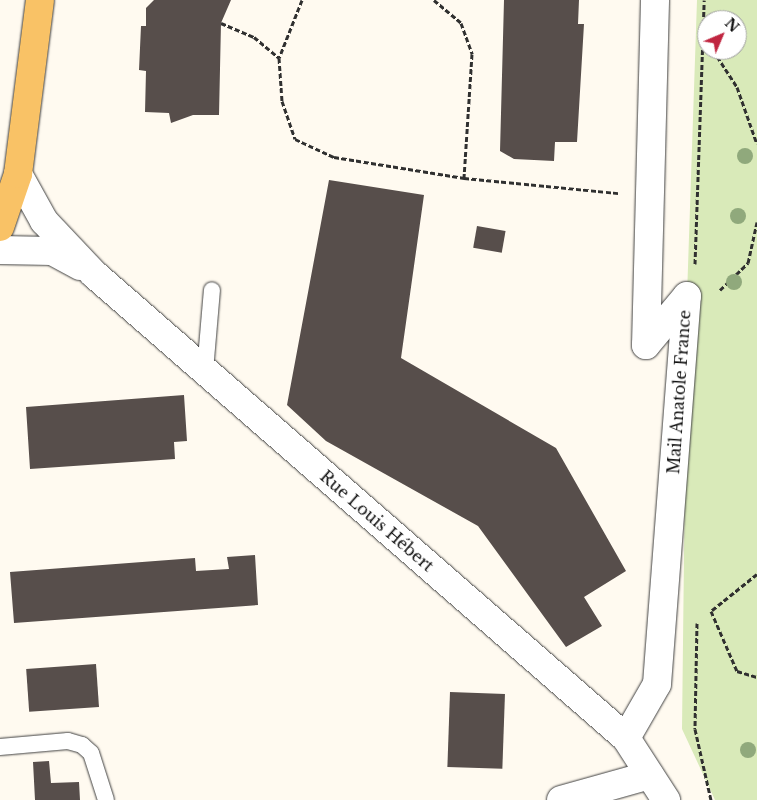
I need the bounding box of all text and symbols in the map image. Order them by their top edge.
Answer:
north arrow [697,10,747,60]
text: N [721,14,743,36]
street label: Mail Anatole France [664,309,694,475]
street label: Rue Louis Hébert [316,466,438,576]

